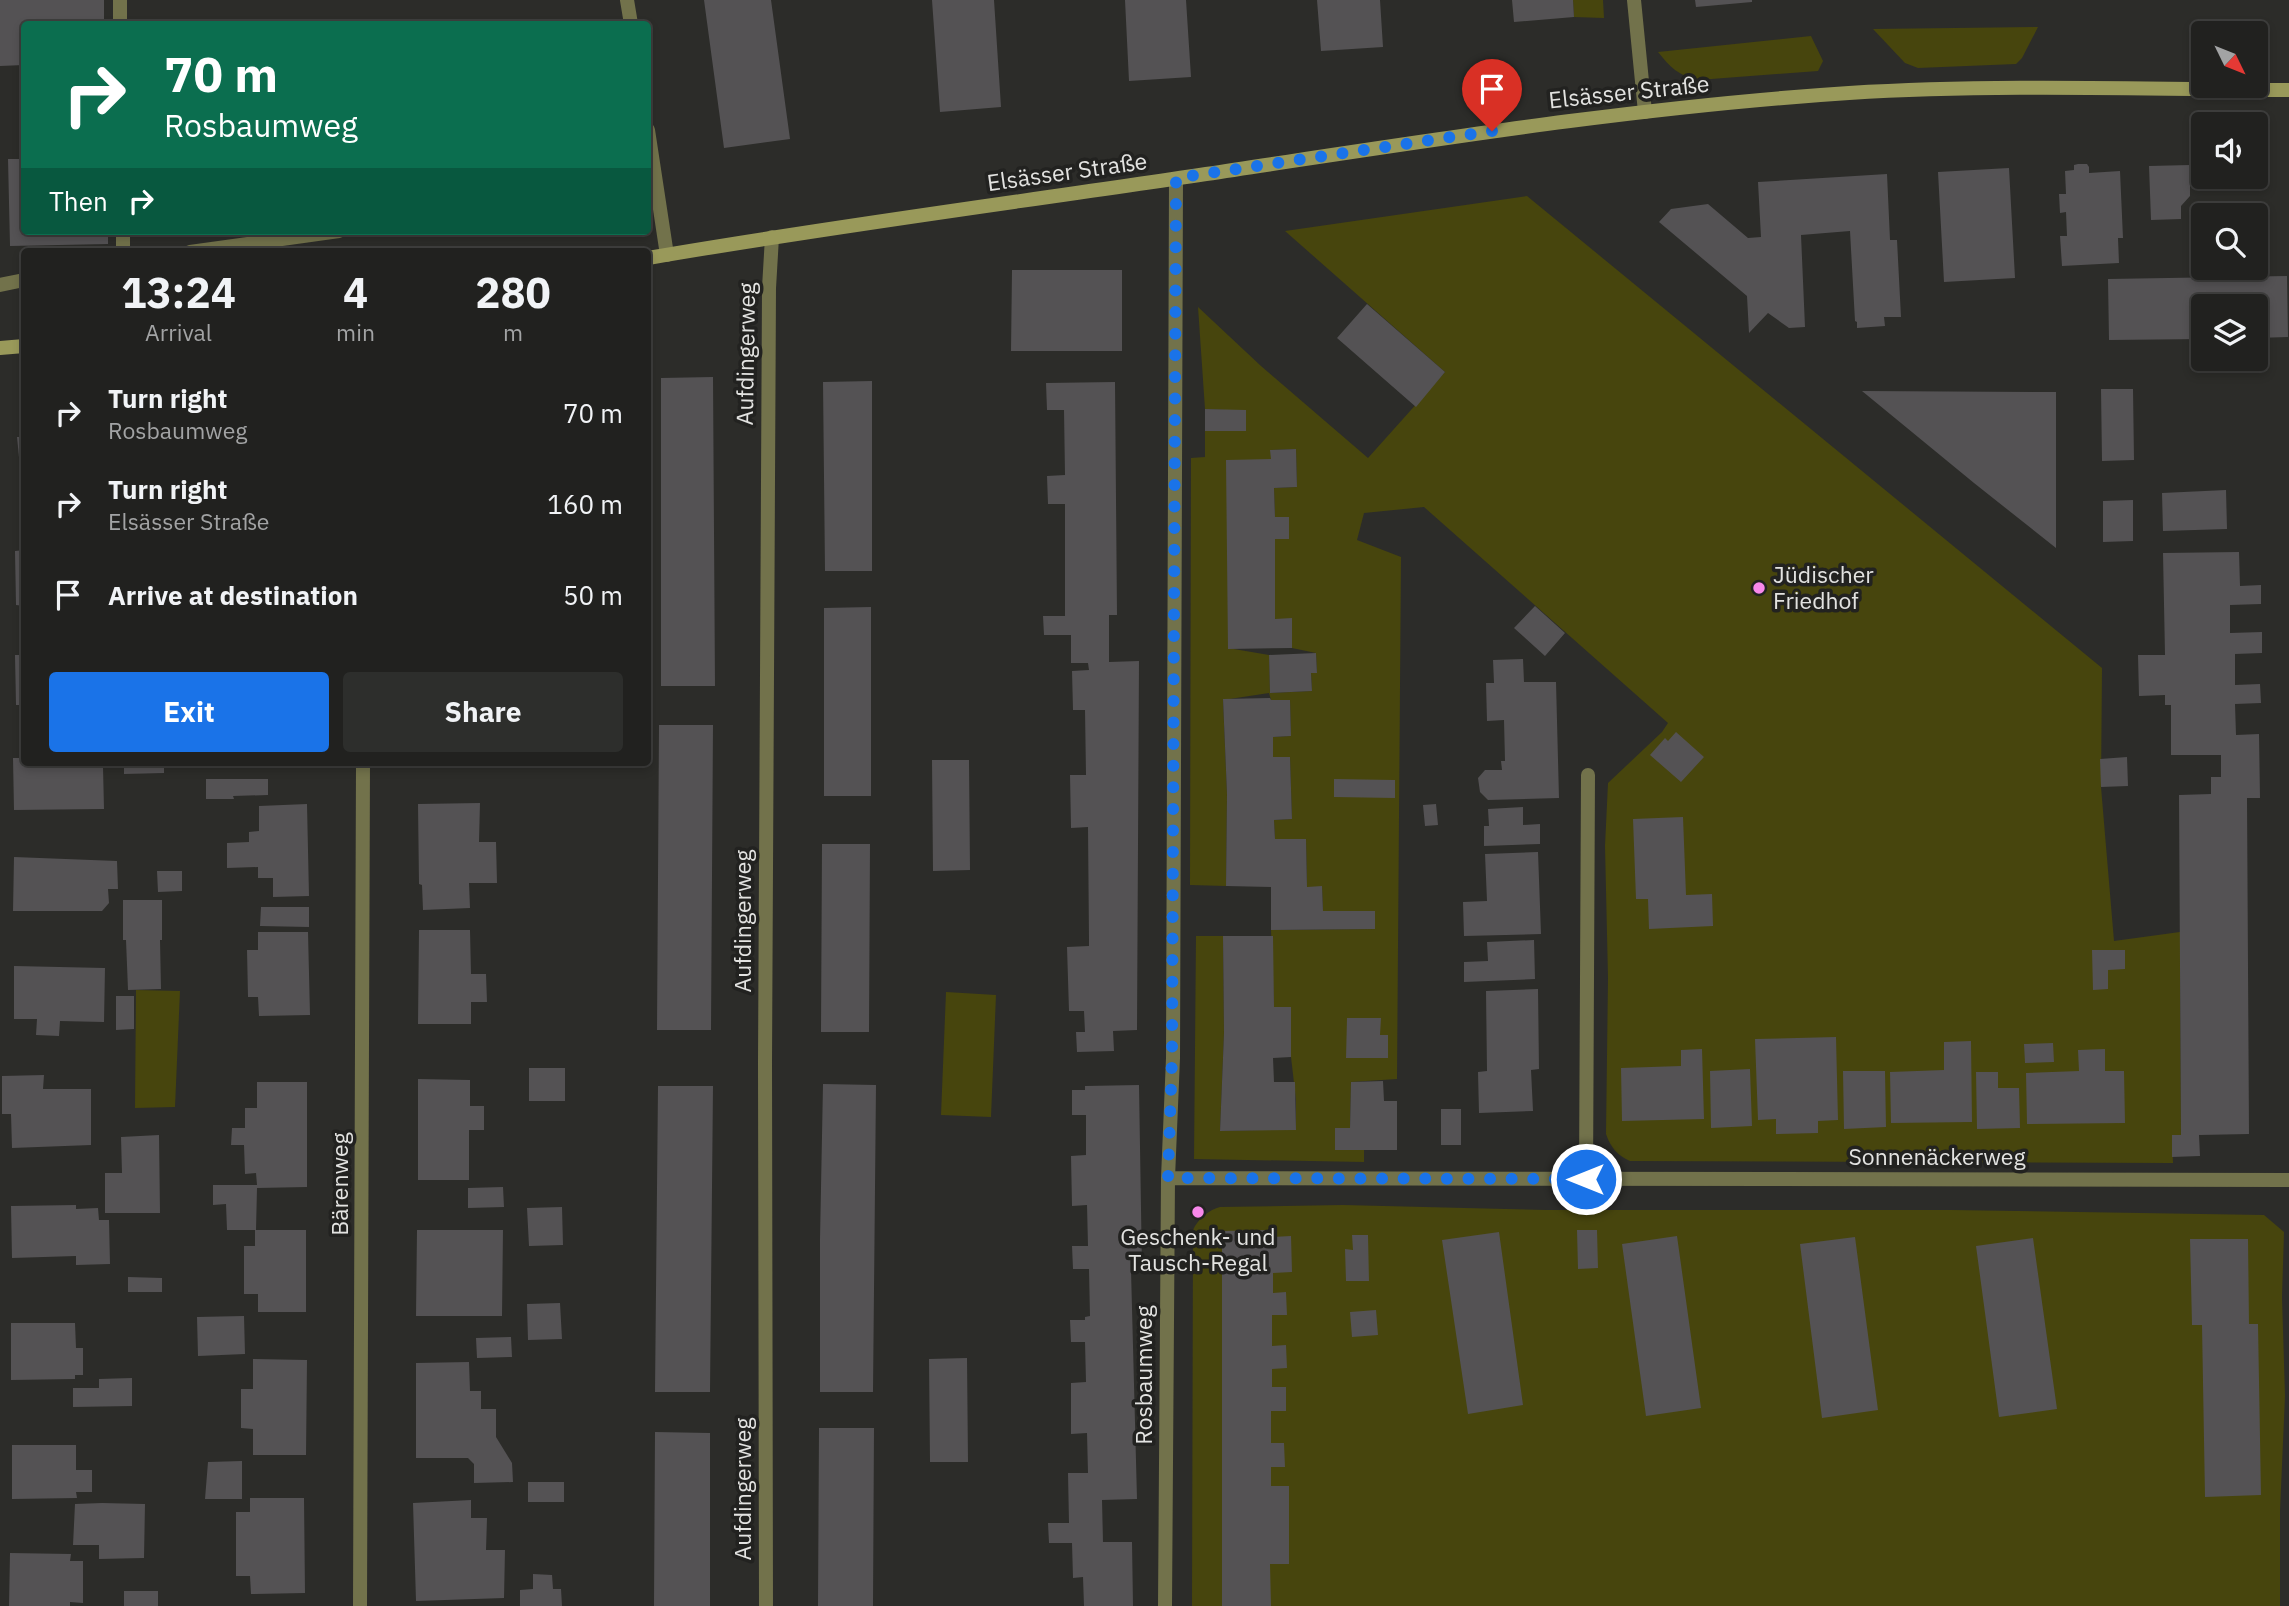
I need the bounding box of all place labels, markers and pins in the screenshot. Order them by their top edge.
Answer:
pin [1462,59,1522,131]
place label: Jüdischer Friedhof [1773,559,1874,615]
marker: Jüdischer Friedhof [1751,580,1767,596]
marker: Geschenk- und Tausch-Regal [1190,1204,1206,1220]
place label: Geschenk- und Tausch-Regal [1120,1221,1276,1277]

